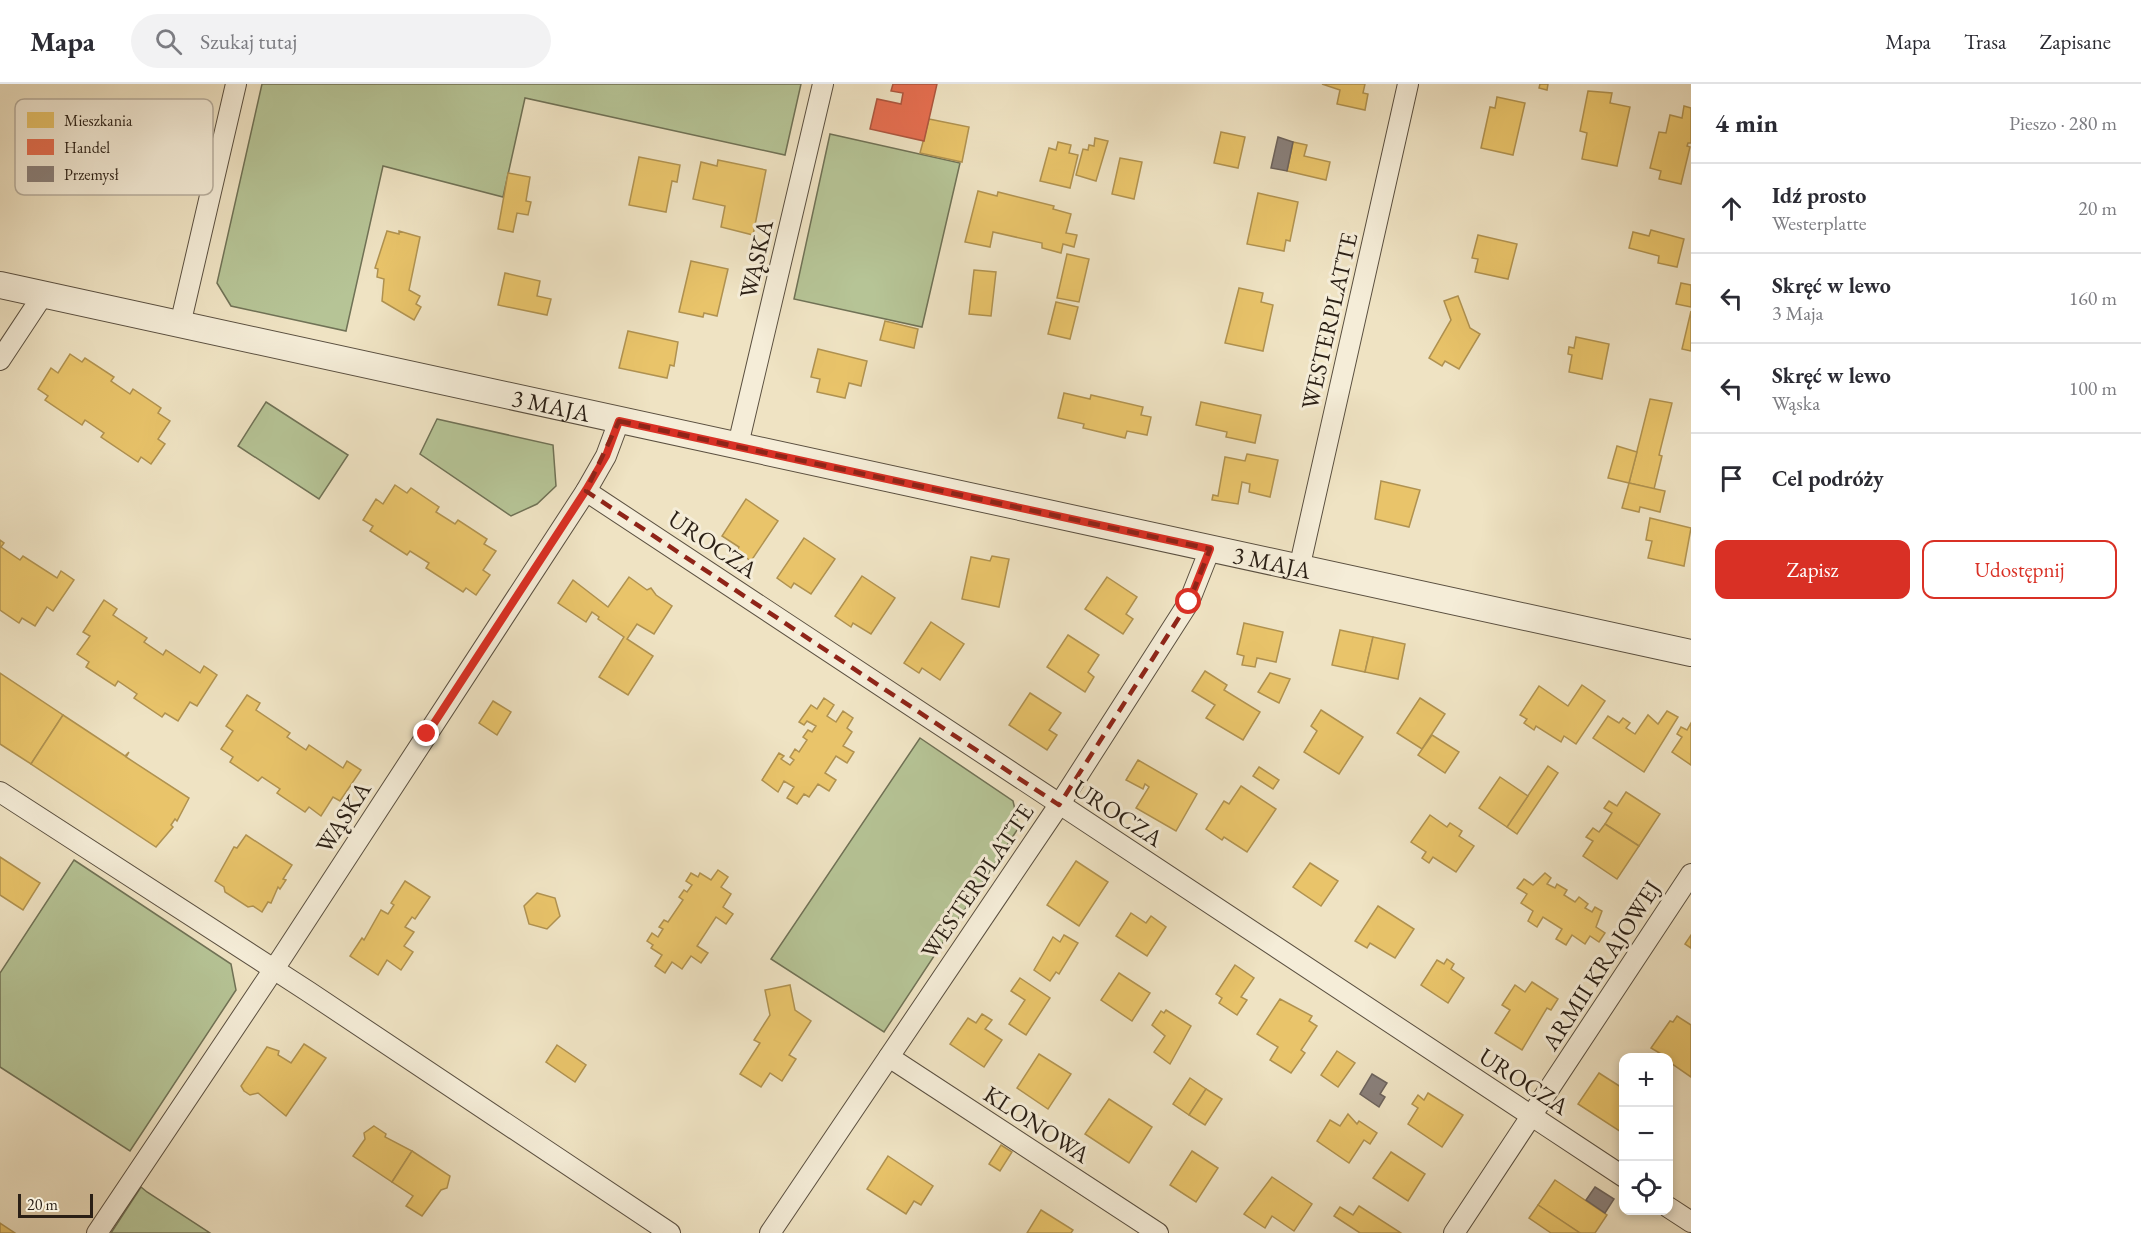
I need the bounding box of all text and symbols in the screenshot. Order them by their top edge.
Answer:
search box [131,14,551,68]
text: Mapa [30,23,95,59]
icon: search [152,25,185,58]
text: Szukaj tutaj [200,27,297,56]
text: Mapa [1885,28,1931,55]
text: Trasa [1964,28,2006,55]
text: Zapisane [2039,28,2111,55]
legend [15,99,213,195]
text: 4 min [1715,106,1778,140]
text: Mieszkania [64,110,133,131]
text: Pieszo · 280 m [2009,110,2117,136]
text: Handel [64,137,110,158]
text: Przemysł [64,164,119,185]
text: Idź prosto [1772,181,1866,210]
icon: ahead [1715,192,1748,225]
text: 20 m [2078,195,2117,221]
text: Westerplatte [1772,210,1867,236]
street label: WĄSKA [732,216,780,301]
street label: WESTERPLATTE [1294,229,1364,413]
text: Skręć w lewo [1772,271,1891,300]
icon: left [1715,282,1748,315]
text: 160 m [2069,285,2117,311]
text: 3 Maja [1772,300,1824,326]
text: Skręć w lewo [1772,361,1891,390]
icon: left [1715,372,1748,405]
text: 100 m [2069,375,2117,401]
street label: 3 MAJA [509,381,594,429]
text: Wąska [1772,390,1820,416]
icon: arrive [1715,462,1748,495]
text: Cel podróży [1772,464,1884,493]
street label: UROCZA [662,503,764,585]
street label: 3 MAJA [1230,538,1315,586]
button: Zapisz [1715,540,1910,599]
button: Udostępnij [1922,540,2117,599]
route start [1175,588,1201,614]
route end [413,720,439,746]
street label: UROCZA [1067,772,1169,854]
street label: WĄSKA [308,775,378,859]
street label: WESTERPLATTE [914,797,1040,965]
street label: ARMII KRAJOWEJ [1534,874,1668,1057]
street label: UROCZA [1473,1040,1575,1122]
map controls [1619,1053,1673,1215]
button: + [1619,1053,1673,1107]
street label: KLONOWA [978,1078,1096,1170]
button: − [1619,1107,1673,1161]
button: locate [1619,1161,1673,1215]
scale bar [18,1191,93,1218]
text: 20 m [27,1194,58,1215]

